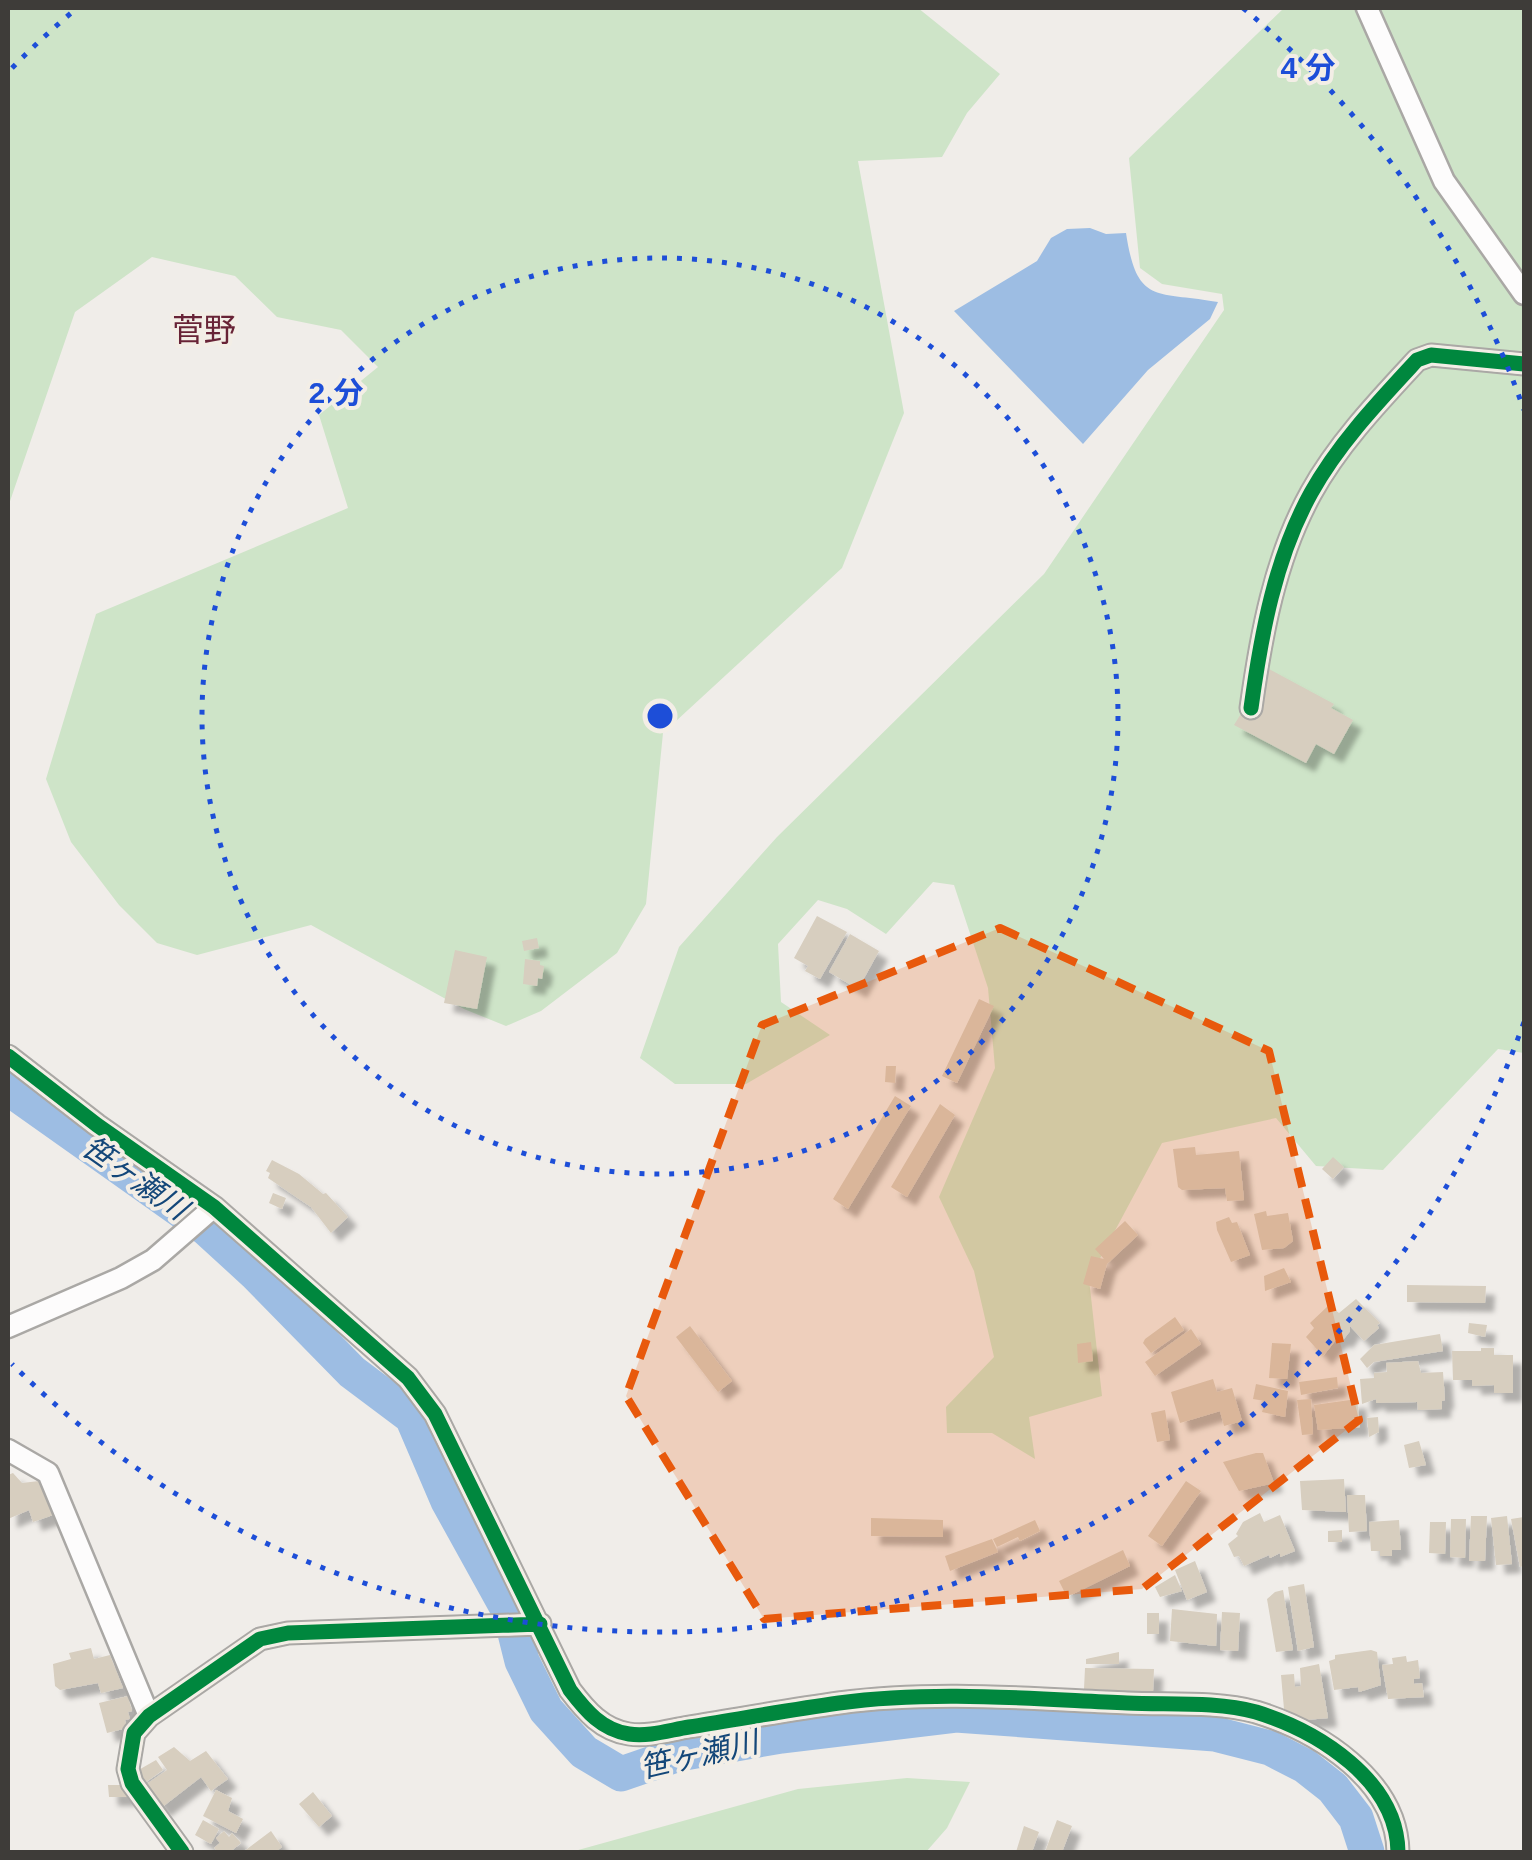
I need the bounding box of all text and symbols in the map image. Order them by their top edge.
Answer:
text: 4 分 [1280,51,1336,84]
district label: 菅野 [172,312,236,348]
text: 2 分 [308,376,364,409]
centre of rings [642,698,678,734]
water label: 笹ヶ瀬川 [77,1130,196,1227]
water label: 笹ヶ瀬川 [637,1724,764,1784]

